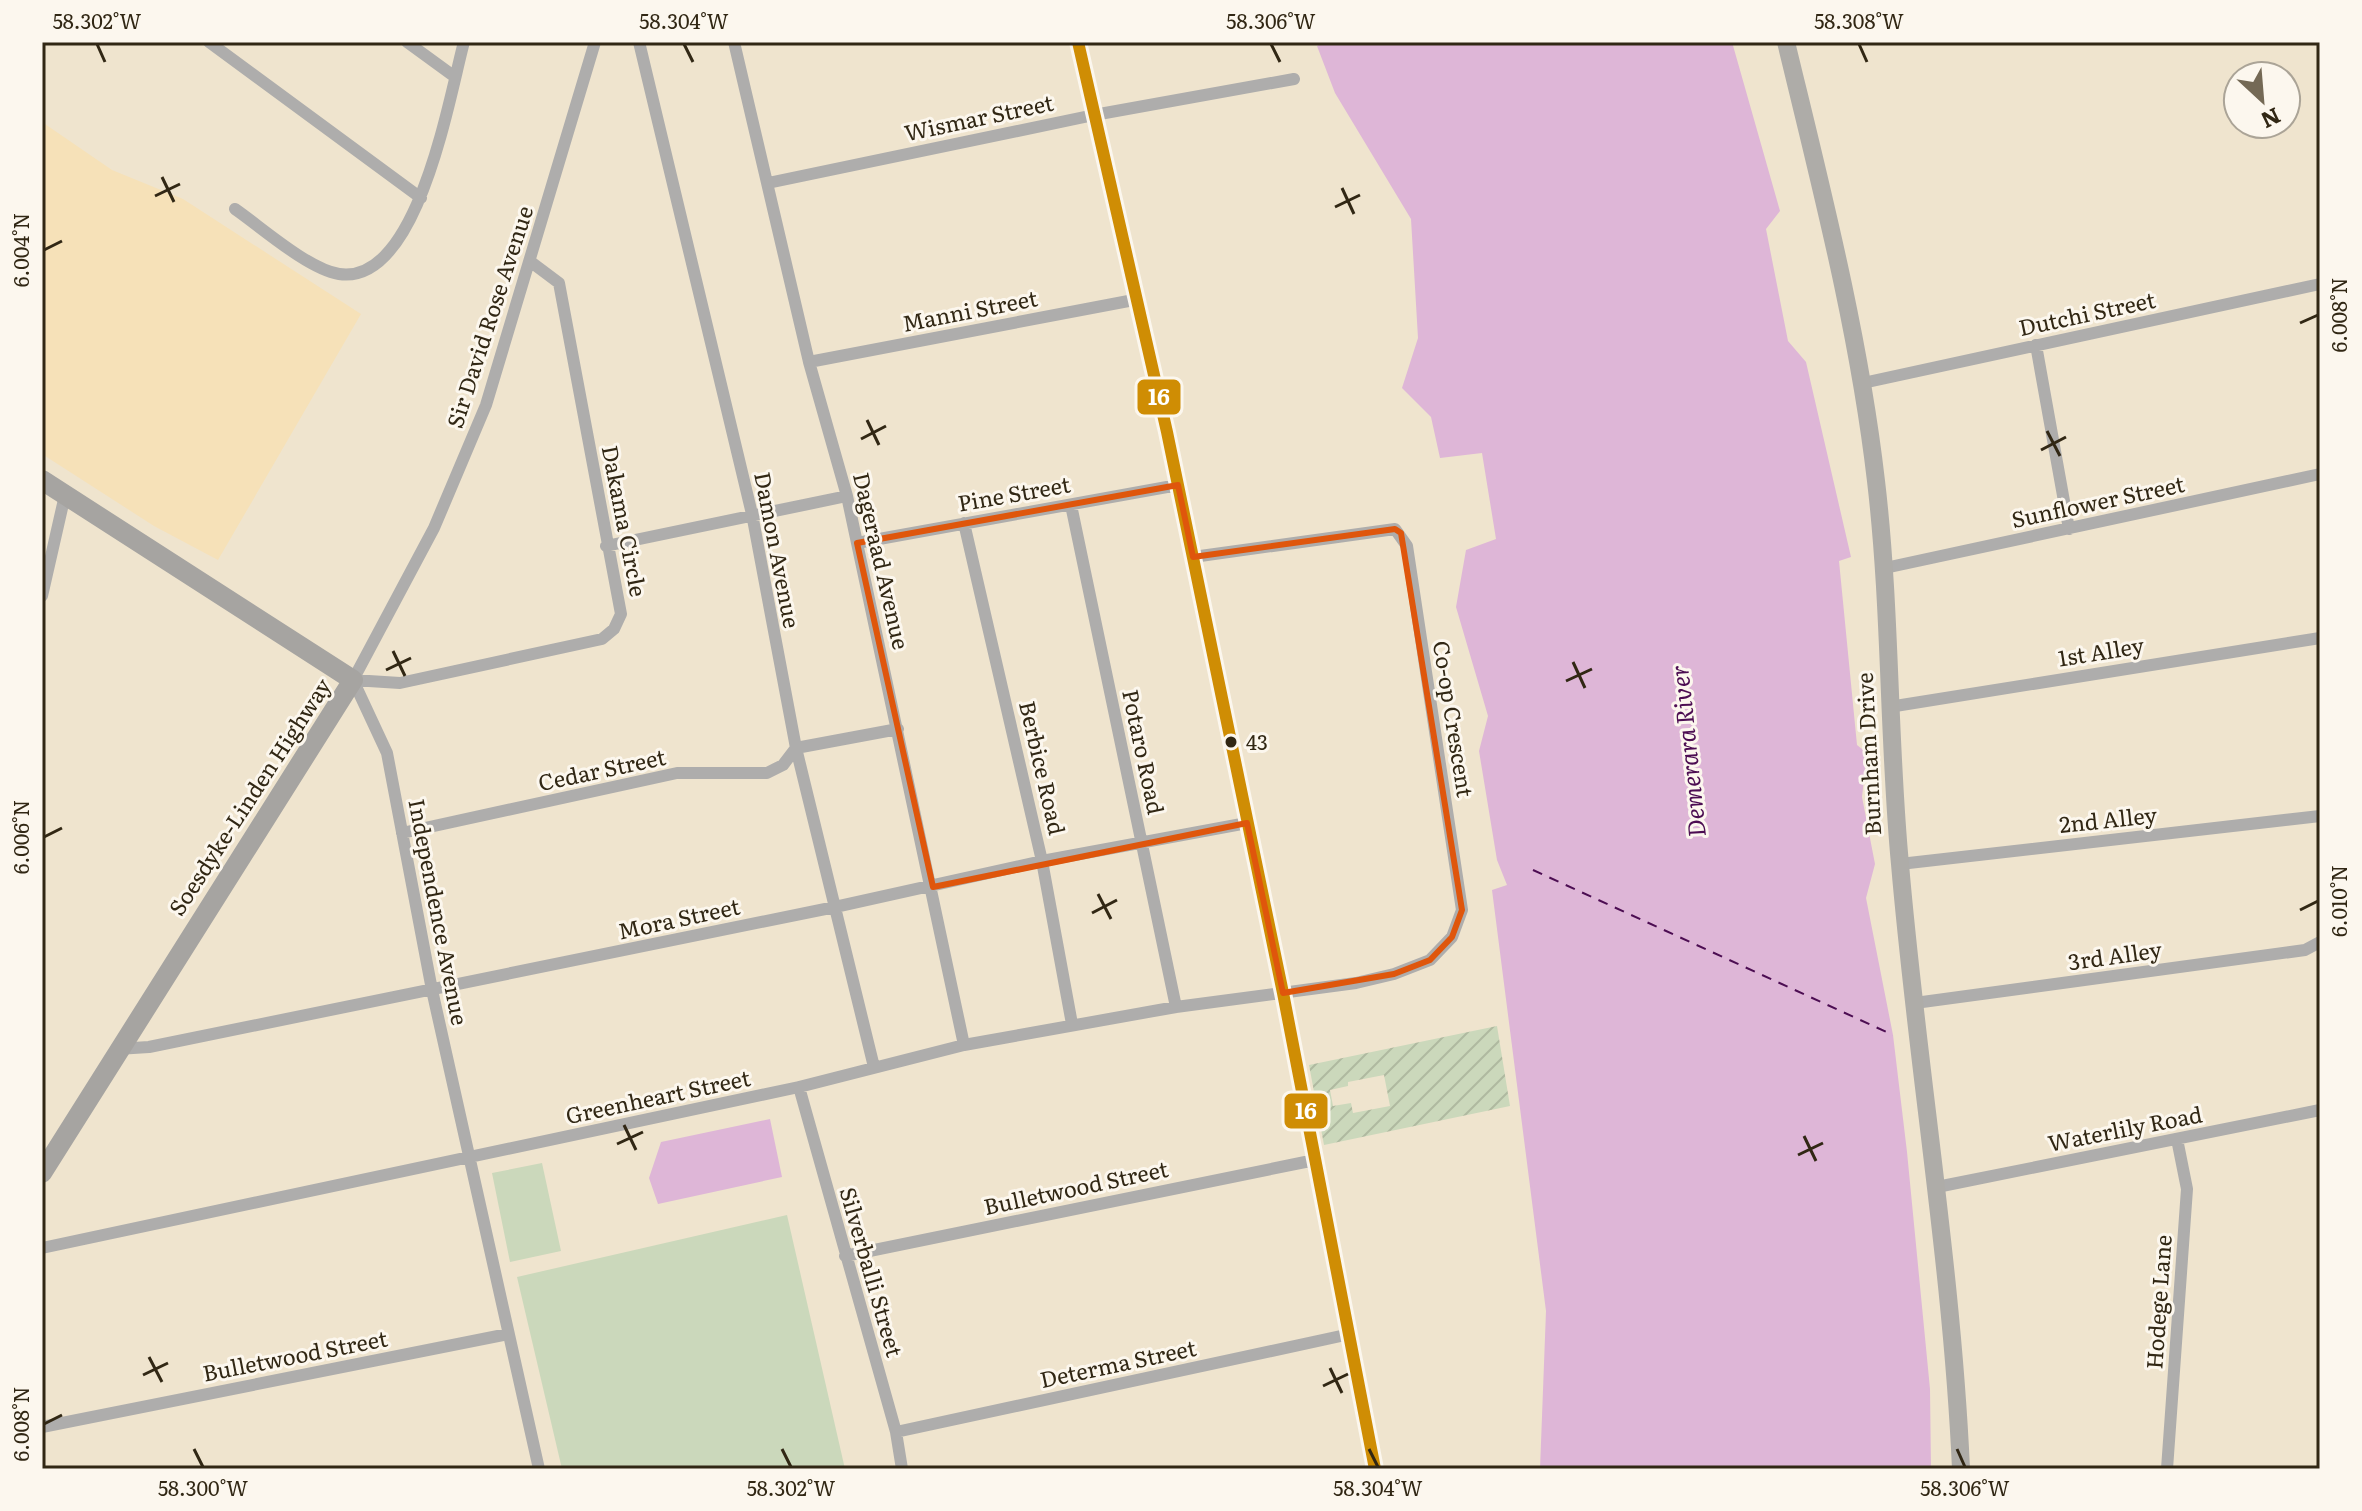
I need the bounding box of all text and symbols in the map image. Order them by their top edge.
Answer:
text: 58.302°W [53,5,141,35]
text: 58.304°W [639,5,729,35]
text: 58.306°W [1226,5,1316,35]
text: 58.308°W [1814,5,1904,35]
north arrow [2222,60,2302,140]
street label: Wismar Street [901,85,1056,148]
text: N [2256,100,2287,138]
street label: Sir David Rose Avenue [437,201,540,432]
text: 6.004°N [5,213,35,287]
text: 6.008°N [2323,278,2353,352]
street label: Manni Street [899,280,1040,339]
street label: Dutchi Street [2015,282,2158,343]
line badge: 16 [1136,378,1182,416]
text: 16 [1148,379,1170,412]
street label: Dakama Circle [595,442,656,599]
street label: Pine Street [955,466,1073,519]
street label: Sunflower Street [2008,466,2187,535]
street label: Damon Avenue [747,469,810,631]
street label: Dageraad Avenue [846,469,919,652]
street label: 1st Alley [2056,627,2146,674]
street label: Co-op Crescent [1426,638,1483,800]
water label: Demerara River [1660,663,1713,839]
street label: Soesdyke-Linden Highway [159,671,338,921]
street label: Burnham Drive [1847,672,1888,836]
street label: Potaro Road [1115,686,1174,817]
street label: Berbice Road [1012,697,1075,838]
place label: 43 [1246,726,1268,756]
marker: 43 [1223,734,1239,750]
street label: Cedar Street [535,739,669,798]
street label: Independence Avenue [401,796,478,1028]
street label: 2nd Alley [2057,797,2159,840]
text: 6.006°N [5,800,35,874]
text: 6.010°N [2323,865,2353,937]
street label: Mora Street [615,888,743,947]
street label: 3rd Alley [2066,932,2164,977]
street label: Greenheart Street [562,1060,753,1131]
line badge: 16 [1283,1092,1329,1130]
text: 16 [1295,1093,1317,1126]
street label: Waterlily Road [2045,1096,2205,1159]
street label: Bulletwood Street [980,1151,1171,1222]
street label: Silverballi Street [832,1183,913,1361]
street label: Hodege Lane [2136,1233,2179,1370]
street label: Bulletwood Street [199,1320,390,1389]
street label: Determa Street [1037,1330,1199,1395]
text: 6.008°N [5,1387,35,1461]
text: 58.300°W [158,1472,248,1502]
text: 58.302°W [747,1472,835,1502]
text: 58.304°W [1333,1472,1423,1502]
text: 58.306°W [1920,1472,2010,1502]

